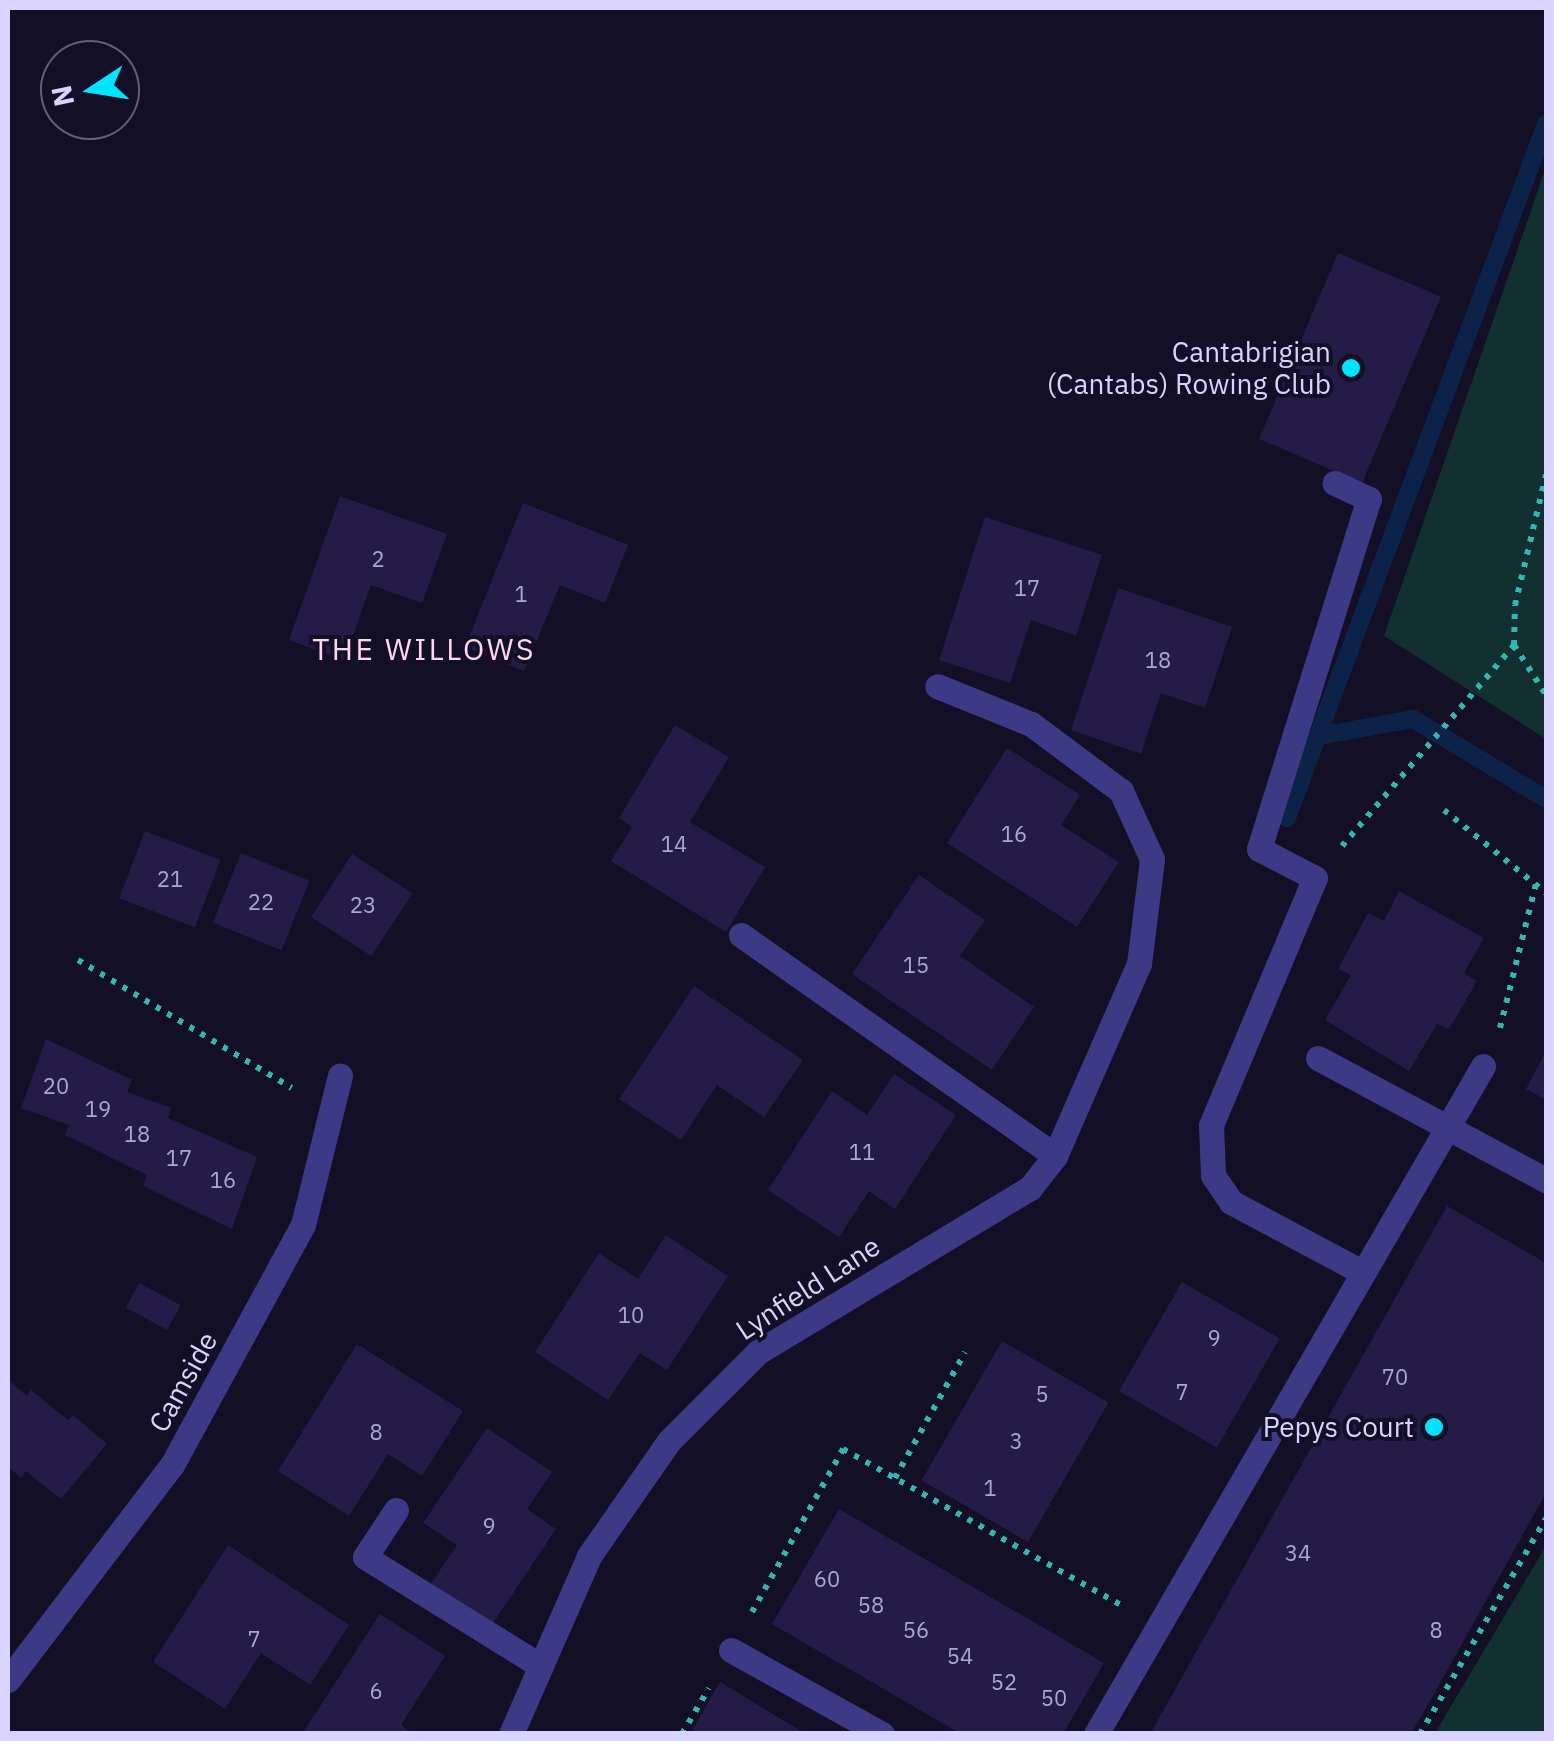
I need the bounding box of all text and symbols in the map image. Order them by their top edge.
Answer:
north arrow [40,40,140,140]
text: N [42,82,82,110]
place label: Cantabrigian (Cantabs) Rowing Club [1047,335,1331,401]
marker: Cantabrigian (Cantabs) Rowing Club [1340,357,1362,379]
house number: 2 [371,546,385,572]
house number: 17 [1014,575,1040,601]
house number: 1 [514,581,528,607]
district label: THE WILLOWS [312,631,536,667]
house number: 18 [1145,647,1171,673]
house number: 16 [1001,821,1027,847]
house number: 14 [661,831,687,857]
house number: 21 [157,866,183,892]
house number: 22 [248,889,274,915]
house number: 23 [350,892,376,918]
house number: 15 [903,952,929,978]
house number: 20 [43,1073,69,1099]
house number: 19 [85,1096,111,1122]
house number: 18 [124,1121,150,1147]
house number: 11 [849,1139,875,1165]
house number: 17 [166,1145,192,1171]
house number: 16 [210,1167,236,1193]
street label: Lynfield Lane [730,1229,886,1347]
house number: 10 [618,1302,644,1328]
house number: 9 [1207,1325,1221,1351]
street label: Camside [142,1326,224,1438]
house number: 70 [1382,1364,1408,1390]
house number: 7 [1175,1379,1189,1405]
house number: 5 [1035,1381,1049,1407]
place label: Pepys Court [1263,1410,1414,1444]
marker: Pepys Court [1423,1416,1445,1438]
house number: 8 [369,1419,383,1445]
house number: 3 [1009,1428,1023,1454]
house number: 1 [983,1475,997,1501]
house number: 9 [482,1513,496,1539]
house number: 34 [1285,1540,1311,1566]
house number: 60 [814,1566,840,1592]
house number: 58 [858,1592,884,1618]
house number: 56 [903,1617,929,1643]
house number: 8 [1429,1617,1443,1643]
house number: 7 [247,1626,261,1652]
house number: 54 [947,1643,973,1669]
house number: 52 [991,1669,1017,1695]
house number: 6 [369,1678,383,1704]
house number: 50 [1041,1685,1067,1711]

